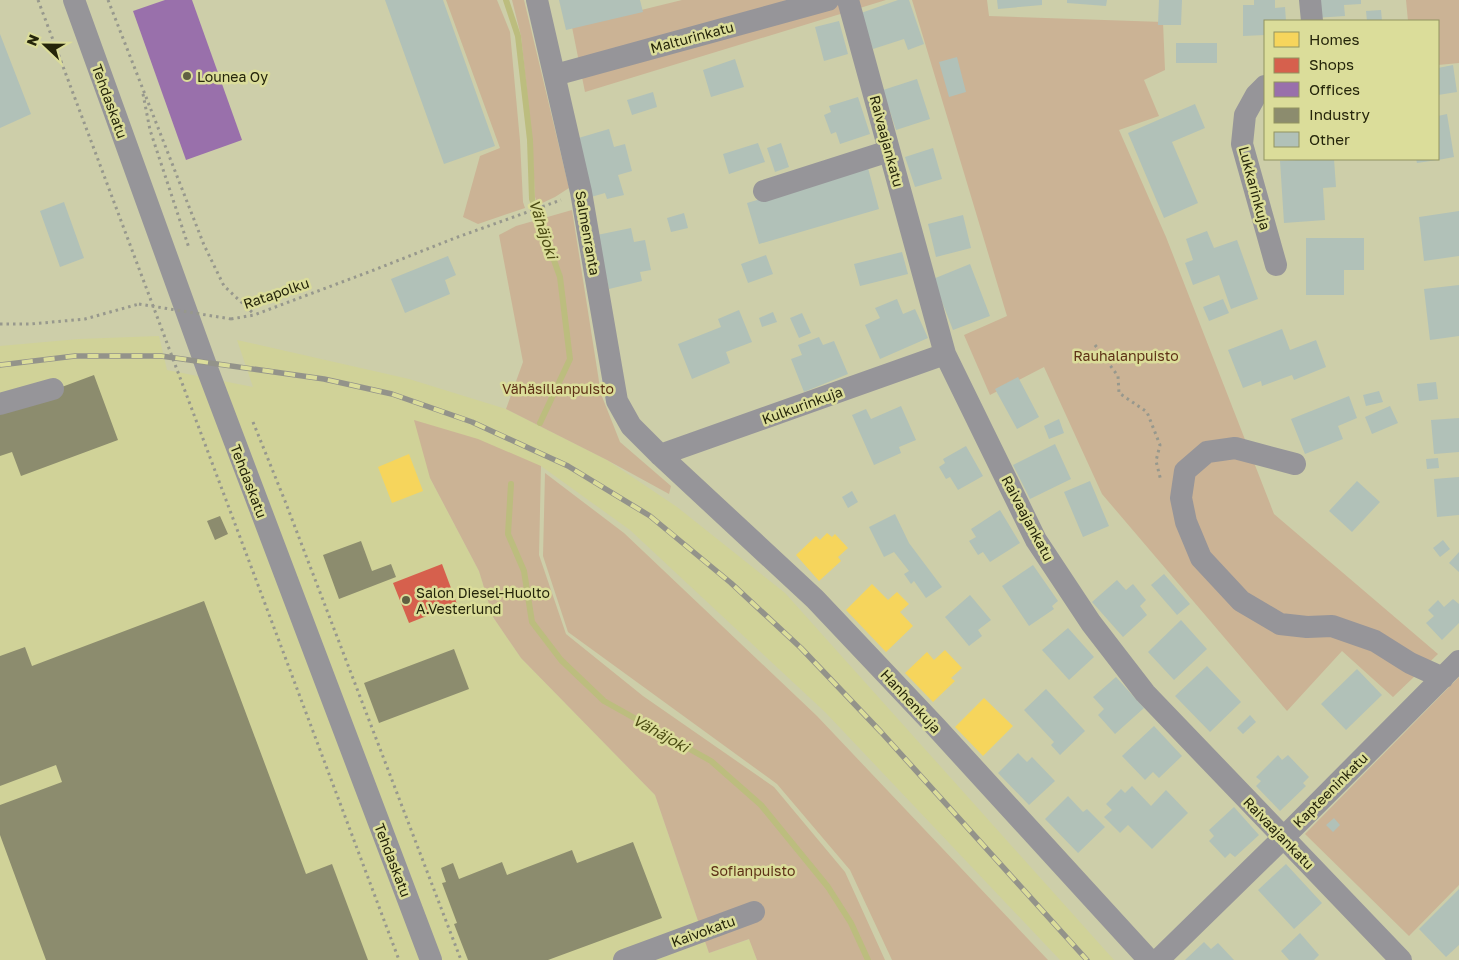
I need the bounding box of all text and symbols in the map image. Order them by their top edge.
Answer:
street label: Malturinkatu [648,18,736,56]
north arrow [20,20,70,70]
legend [1264,20,1439,160]
text: Homes [1309,30,1359,48]
text: N [23,32,42,48]
text: Shops [1309,55,1354,73]
street label: Tehdaskatu [89,62,131,140]
place label: Lounea Oy [197,68,268,85]
marker: Lounea Oy [181,70,193,82]
text: Offices [1309,80,1360,98]
street label: Raivaajankatu [867,93,907,189]
text: Industry [1309,105,1370,123]
text: Other [1309,130,1350,148]
street label: Lukkarinkuja [1236,144,1274,232]
street label: Salmenranta [572,189,604,277]
water label: Vähäjoki [525,197,563,263]
street label: Ratapolku [241,274,311,312]
park label: Rauhalanpuisto [1073,347,1179,364]
park label: Vähäsillanpuisto [502,380,614,397]
street label: Kulkurinkuja [759,383,845,427]
street label: Tehdaskatu [227,442,271,520]
street label: Raivaajankatu [998,472,1058,564]
place label: Salon Diesel-Huolto A.Vesterlund [416,584,550,617]
marker: Salon Diesel-Huolto A.Vesterlund [400,594,412,606]
street label: Hanhenkuja [877,666,945,736]
water label: Vähäjoki [629,710,694,757]
street label: Kapteeninkatu [1289,749,1371,831]
street label: Raivaajankatu [1240,793,1318,873]
street label: Tehdaskatu [371,821,415,899]
park label: Sofianpuisto [711,862,795,879]
street label: Kaivokatu [669,912,737,950]

